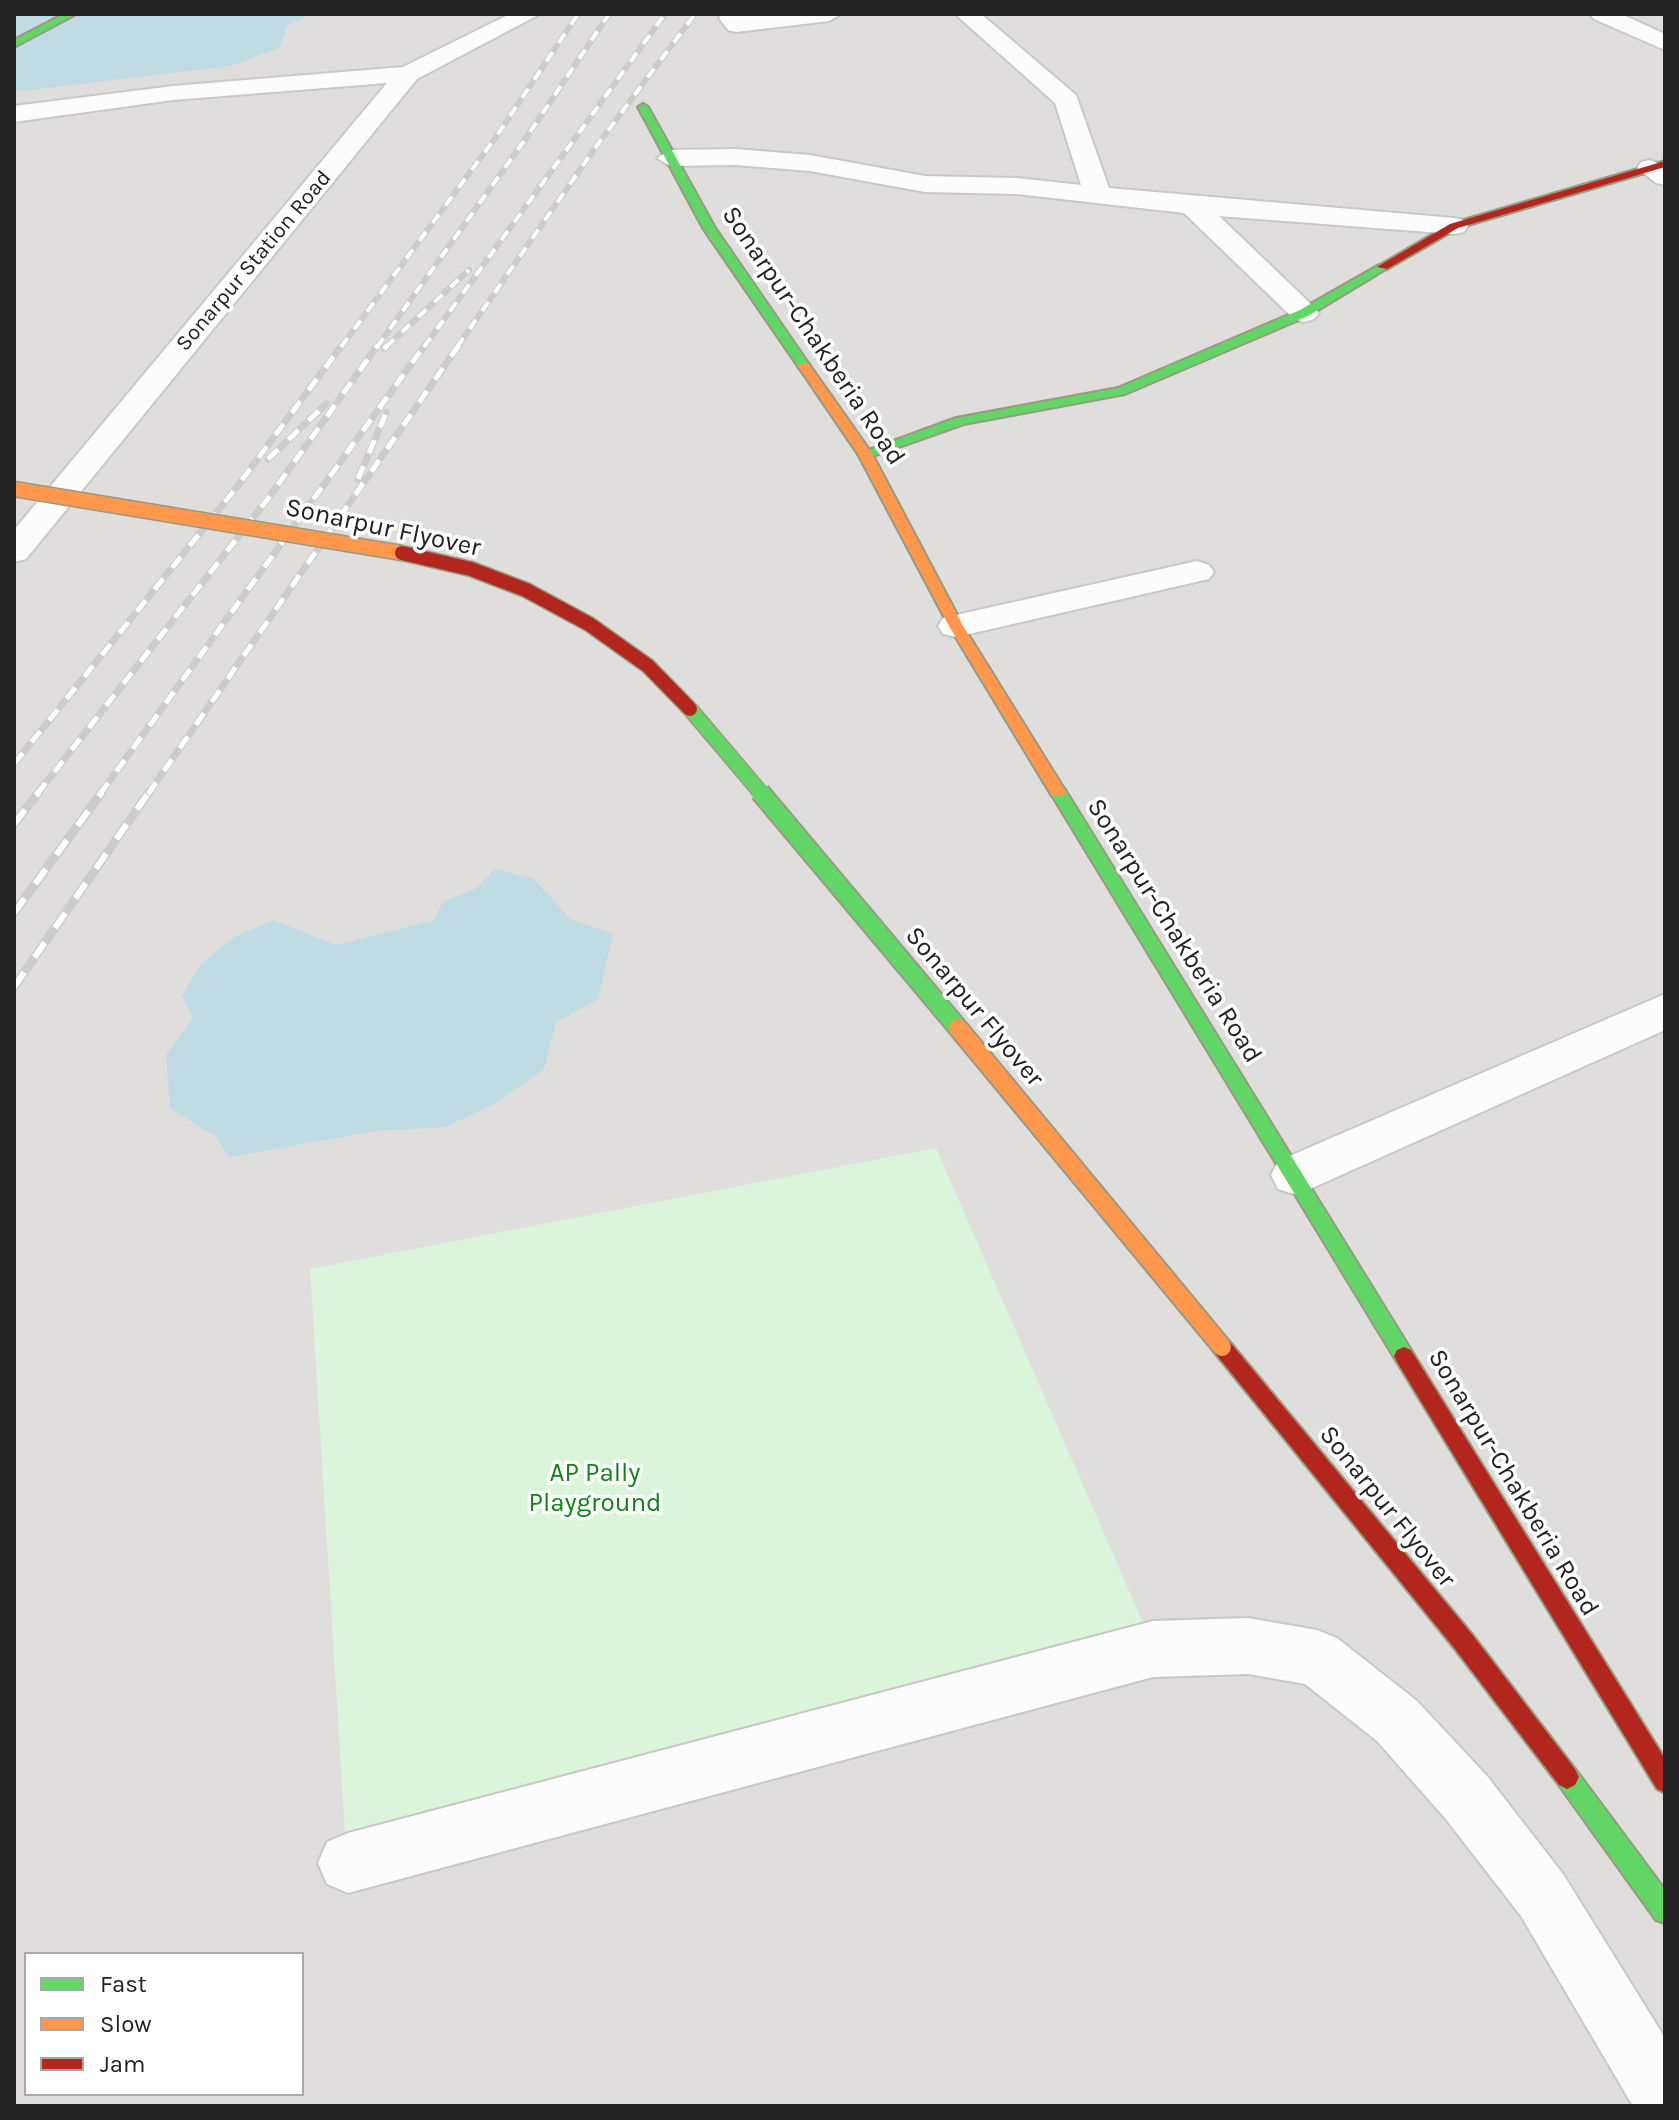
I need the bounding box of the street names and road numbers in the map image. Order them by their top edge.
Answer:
street label: Sonarpur Station Road [171,165,337,357]
street label: Sonarpur-Chakberia Road [715,201,911,471]
street label: Sonarpur Flyover [282,492,484,564]
street label: Sonarpur-Chakberia Road [1080,793,1268,1069]
street label: Sonarpur Flyover [898,921,1050,1093]
street label: Sonarpur-Chakberia Road [1421,1344,1605,1622]
street label: Sonarpur Flyover [1312,1420,1462,1594]

